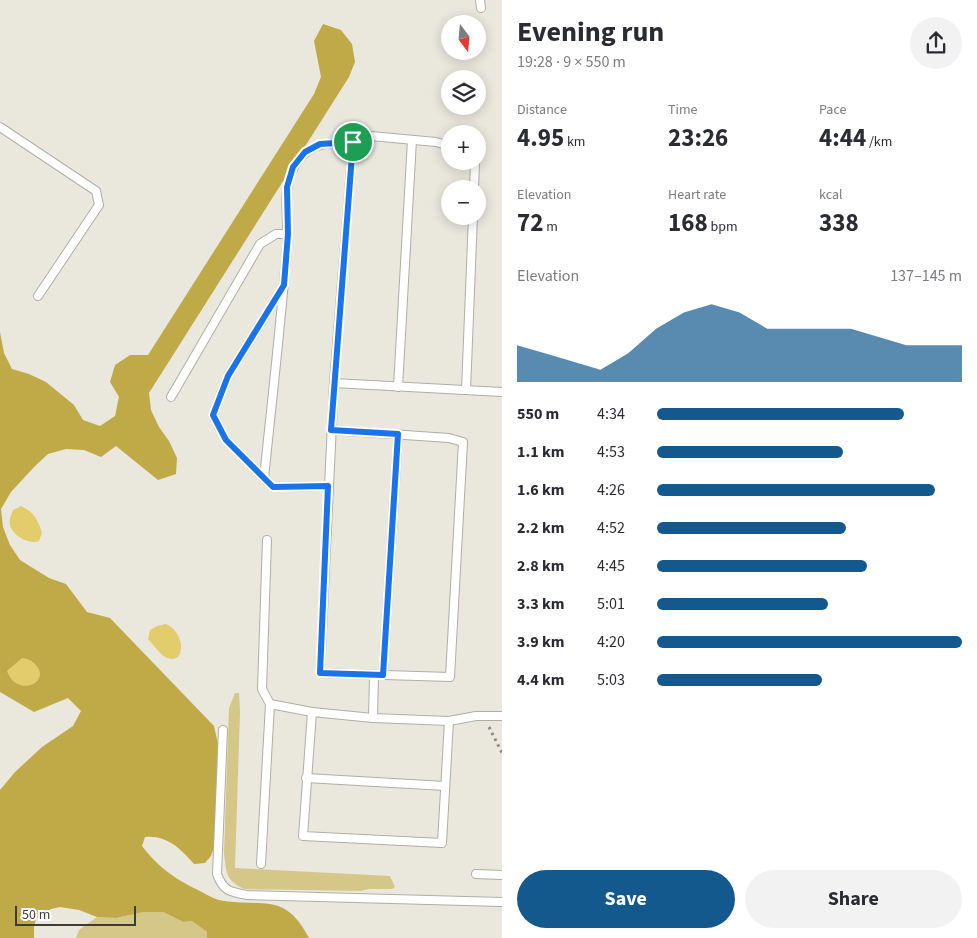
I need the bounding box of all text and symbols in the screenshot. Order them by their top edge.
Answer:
text: Evening run [517,12,664,52]
north arrow [441,15,486,60]
map controls [441,15,486,225]
button: share [910,17,962,69]
text: 19:28 · 9 × 550 m [517,51,626,73]
button: layers [441,70,486,115]
text: Distance [517,100,567,120]
text: Time [668,100,698,120]
text: Pace [819,100,846,120]
text: 4.95 [517,120,564,156]
text: 23:26 [668,120,728,156]
text: 4:44 [819,120,866,156]
pin [332,121,374,163]
button: + [441,125,486,170]
icon: arrive [339,128,367,156]
text: km [564,132,585,152]
text: /km [866,132,892,152]
button: − [441,180,486,225]
text: Elevation [517,185,572,205]
text: Heart rate [668,185,726,205]
text: kcal [819,185,843,205]
text: 72 [517,205,543,241]
text: 168 [668,205,708,241]
text: 338 [819,205,859,241]
text: m [543,217,558,237]
text: bpm [708,217,738,237]
text: Elevation [517,265,579,287]
text: 137–145 m [890,265,962,287]
text: 550 m [517,403,559,425]
text: 4:34 [597,403,625,425]
text: 1.1 km [517,441,564,463]
text: 4:53 [597,441,625,463]
text: 1.6 km [517,479,564,501]
text: 4:26 [597,479,625,501]
text: 2.2 km [517,517,564,539]
text: 4:52 [597,517,625,539]
text: 2.8 km [517,555,564,577]
text: 4:45 [597,555,625,577]
text: 3.3 km [517,593,564,615]
text: 5:01 [597,593,625,615]
text: 3.9 km [517,631,564,653]
text: 4:20 [597,631,625,653]
text: 4.4 km [517,669,564,691]
text: 5:03 [597,669,625,691]
button: Save [517,870,735,928]
button: Share [745,870,962,928]
scale bar [15,903,136,926]
text: 50 m [22,905,50,925]

